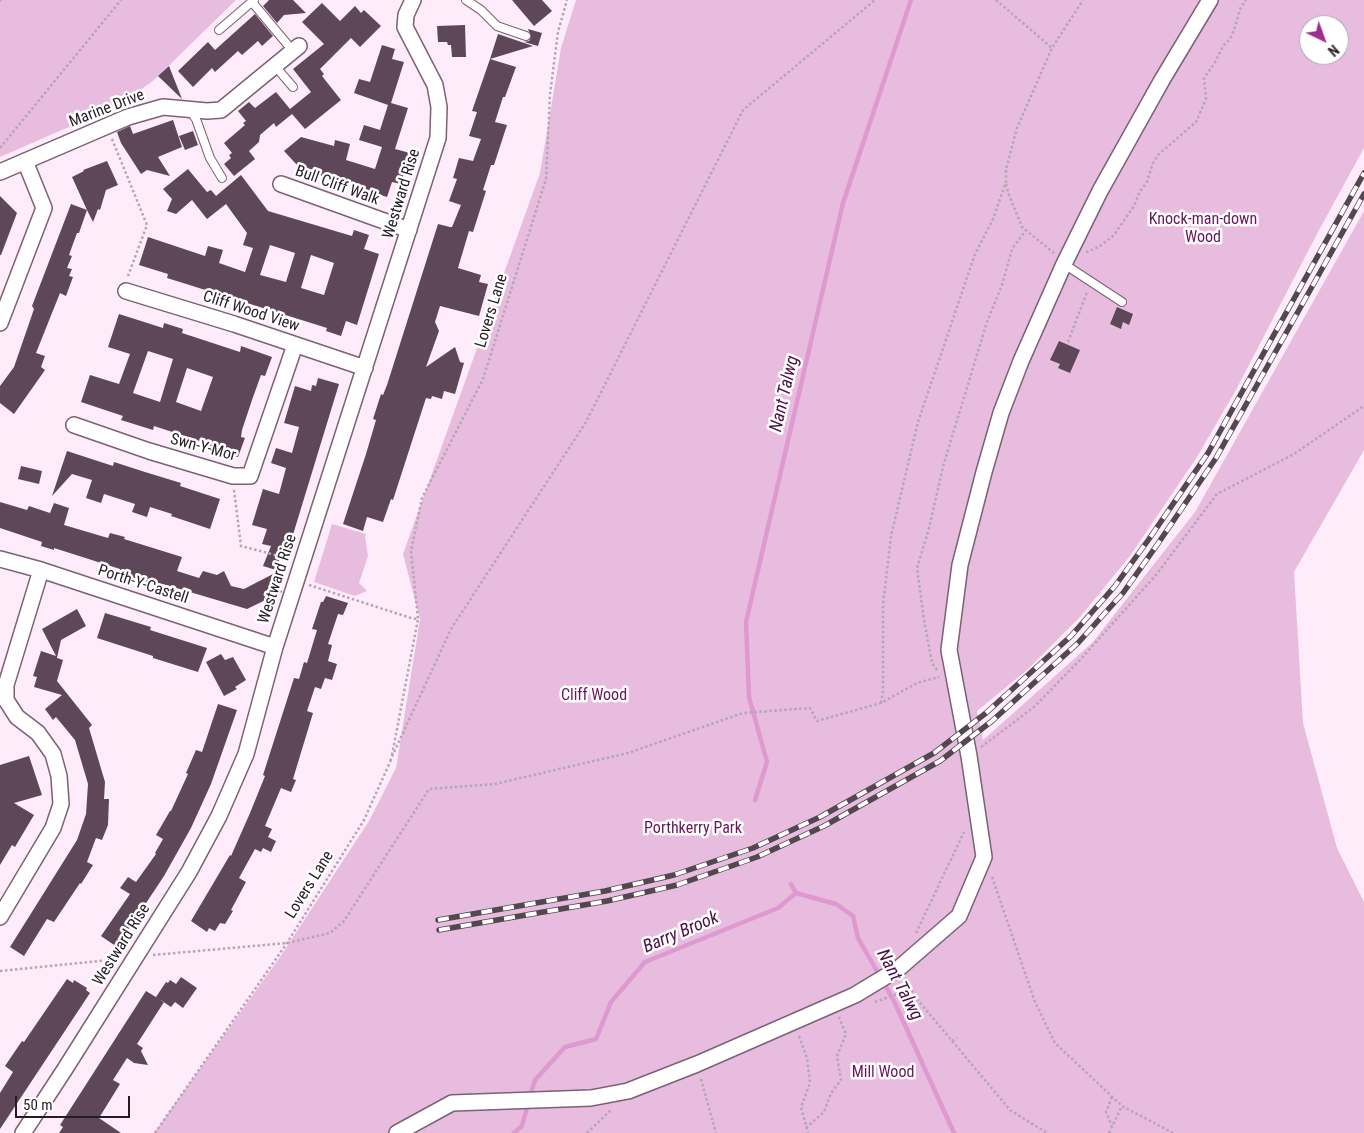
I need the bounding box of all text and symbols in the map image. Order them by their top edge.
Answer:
north arrow [1299,15,1349,65]
text: N [1325,42,1342,59]
street label: Marine Drive [67,86,147,132]
street label: Westward Rise [379,147,425,241]
street label: Bull Cliff Walk [292,162,382,210]
park label: Knock-man-down Wood [1149,210,1257,248]
street label: Lovers Lane [472,272,512,350]
street label: Cliff Wood View [200,287,302,337]
water label: Nant Talwg [766,354,804,434]
street label: Swn-Y-Mor [168,430,238,466]
street label: Westward Rise [255,532,301,626]
street label: Porth-Y-Castell [95,561,191,609]
park label: Cliff Wood [561,686,627,706]
park label: Porthkerry Park [644,819,742,839]
street label: Lovers Lane [282,848,338,922]
street label: Westward Rise [89,901,155,989]
water label: Barry Brook [640,907,722,959]
water label: Nant Talwg [871,946,927,1024]
park label: Mill Wood [852,1063,914,1083]
scale bar [18,1086,132,1118]
text: 50 m [23,1096,53,1114]

